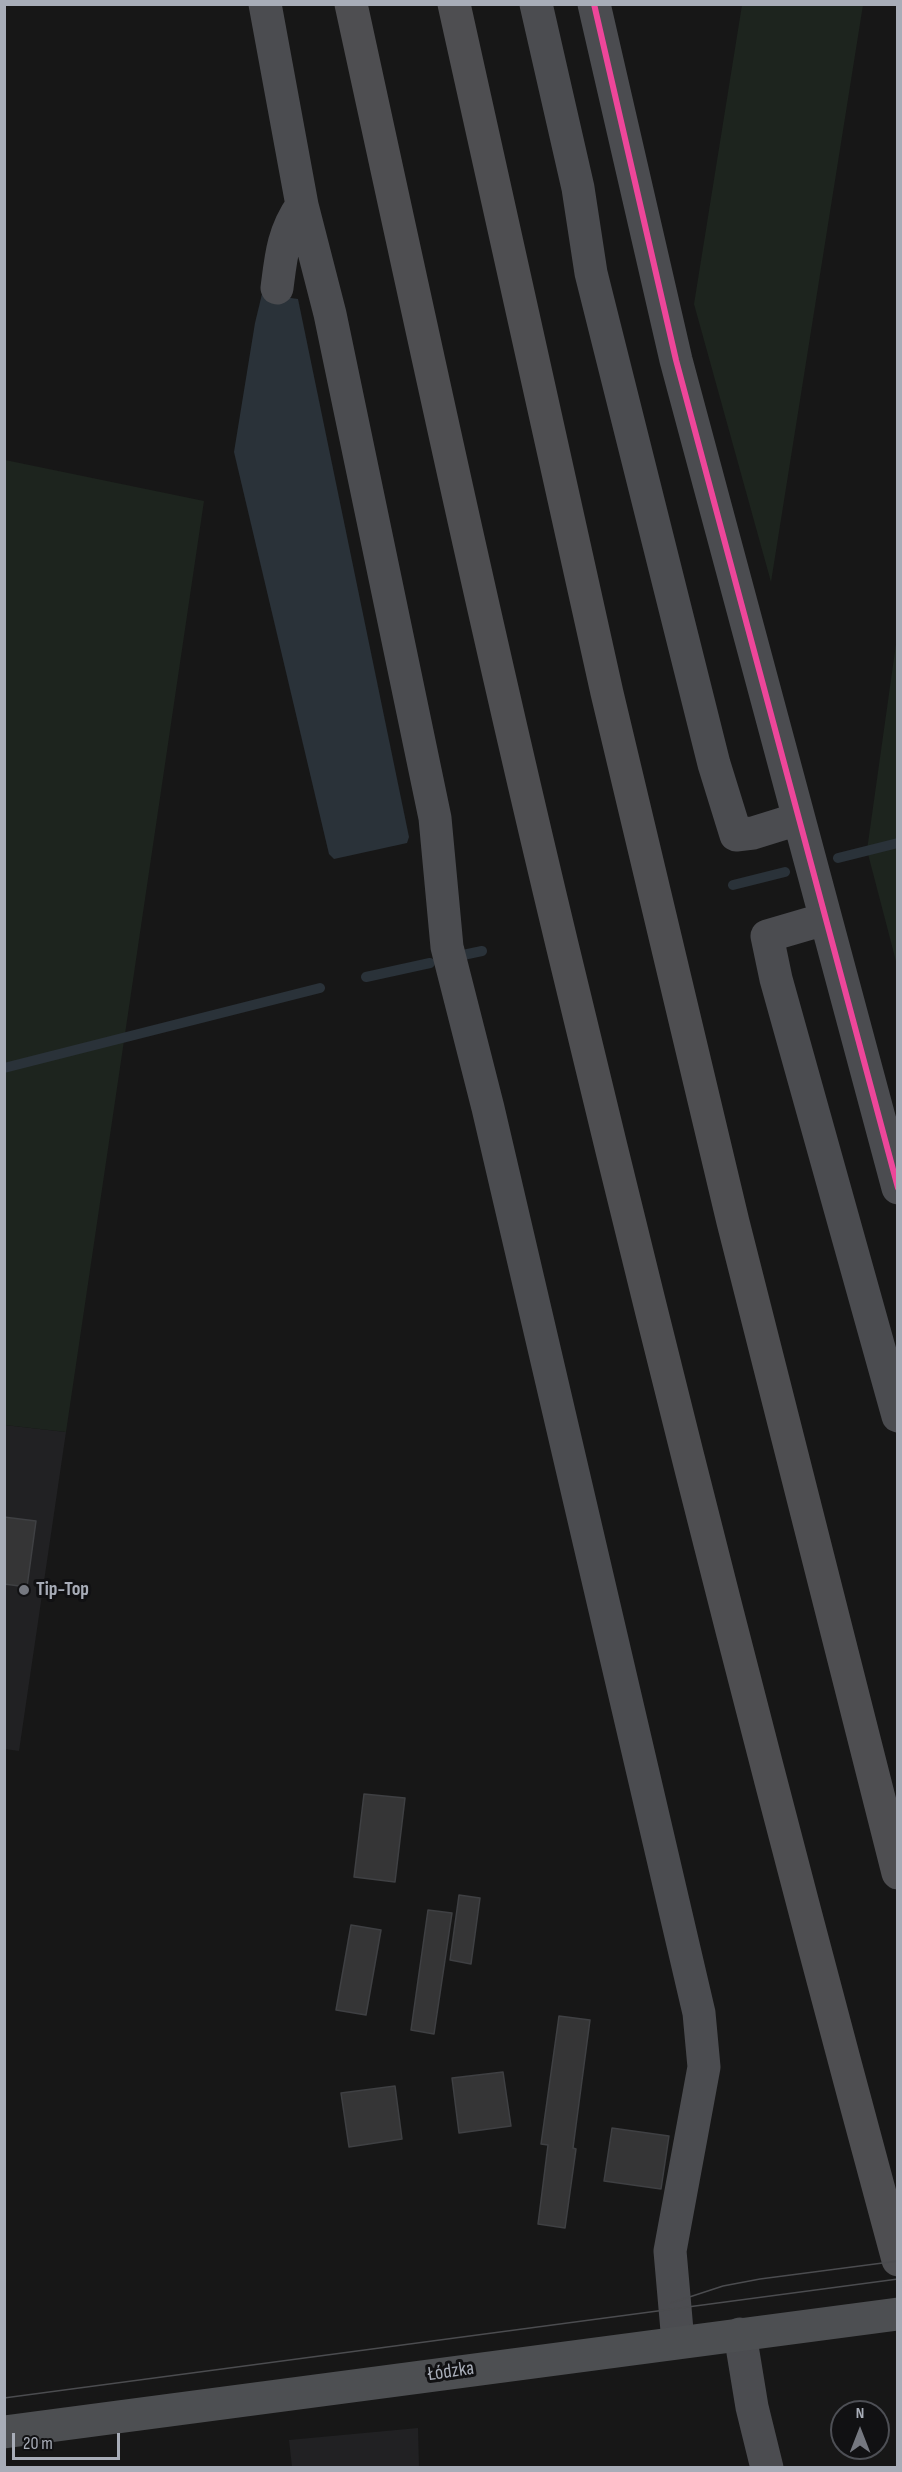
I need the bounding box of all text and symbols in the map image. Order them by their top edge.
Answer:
place label: Tip-Top [36,1578,89,1602]
marker: Tip-Top [17,1583,31,1597]
street label: Łódzka [426,2357,476,2387]
north arrow [830,2400,890,2460]
text: N [856,2404,864,2423]
scale bar [15,2421,123,2459]
text: 20 m [23,2433,53,2454]

